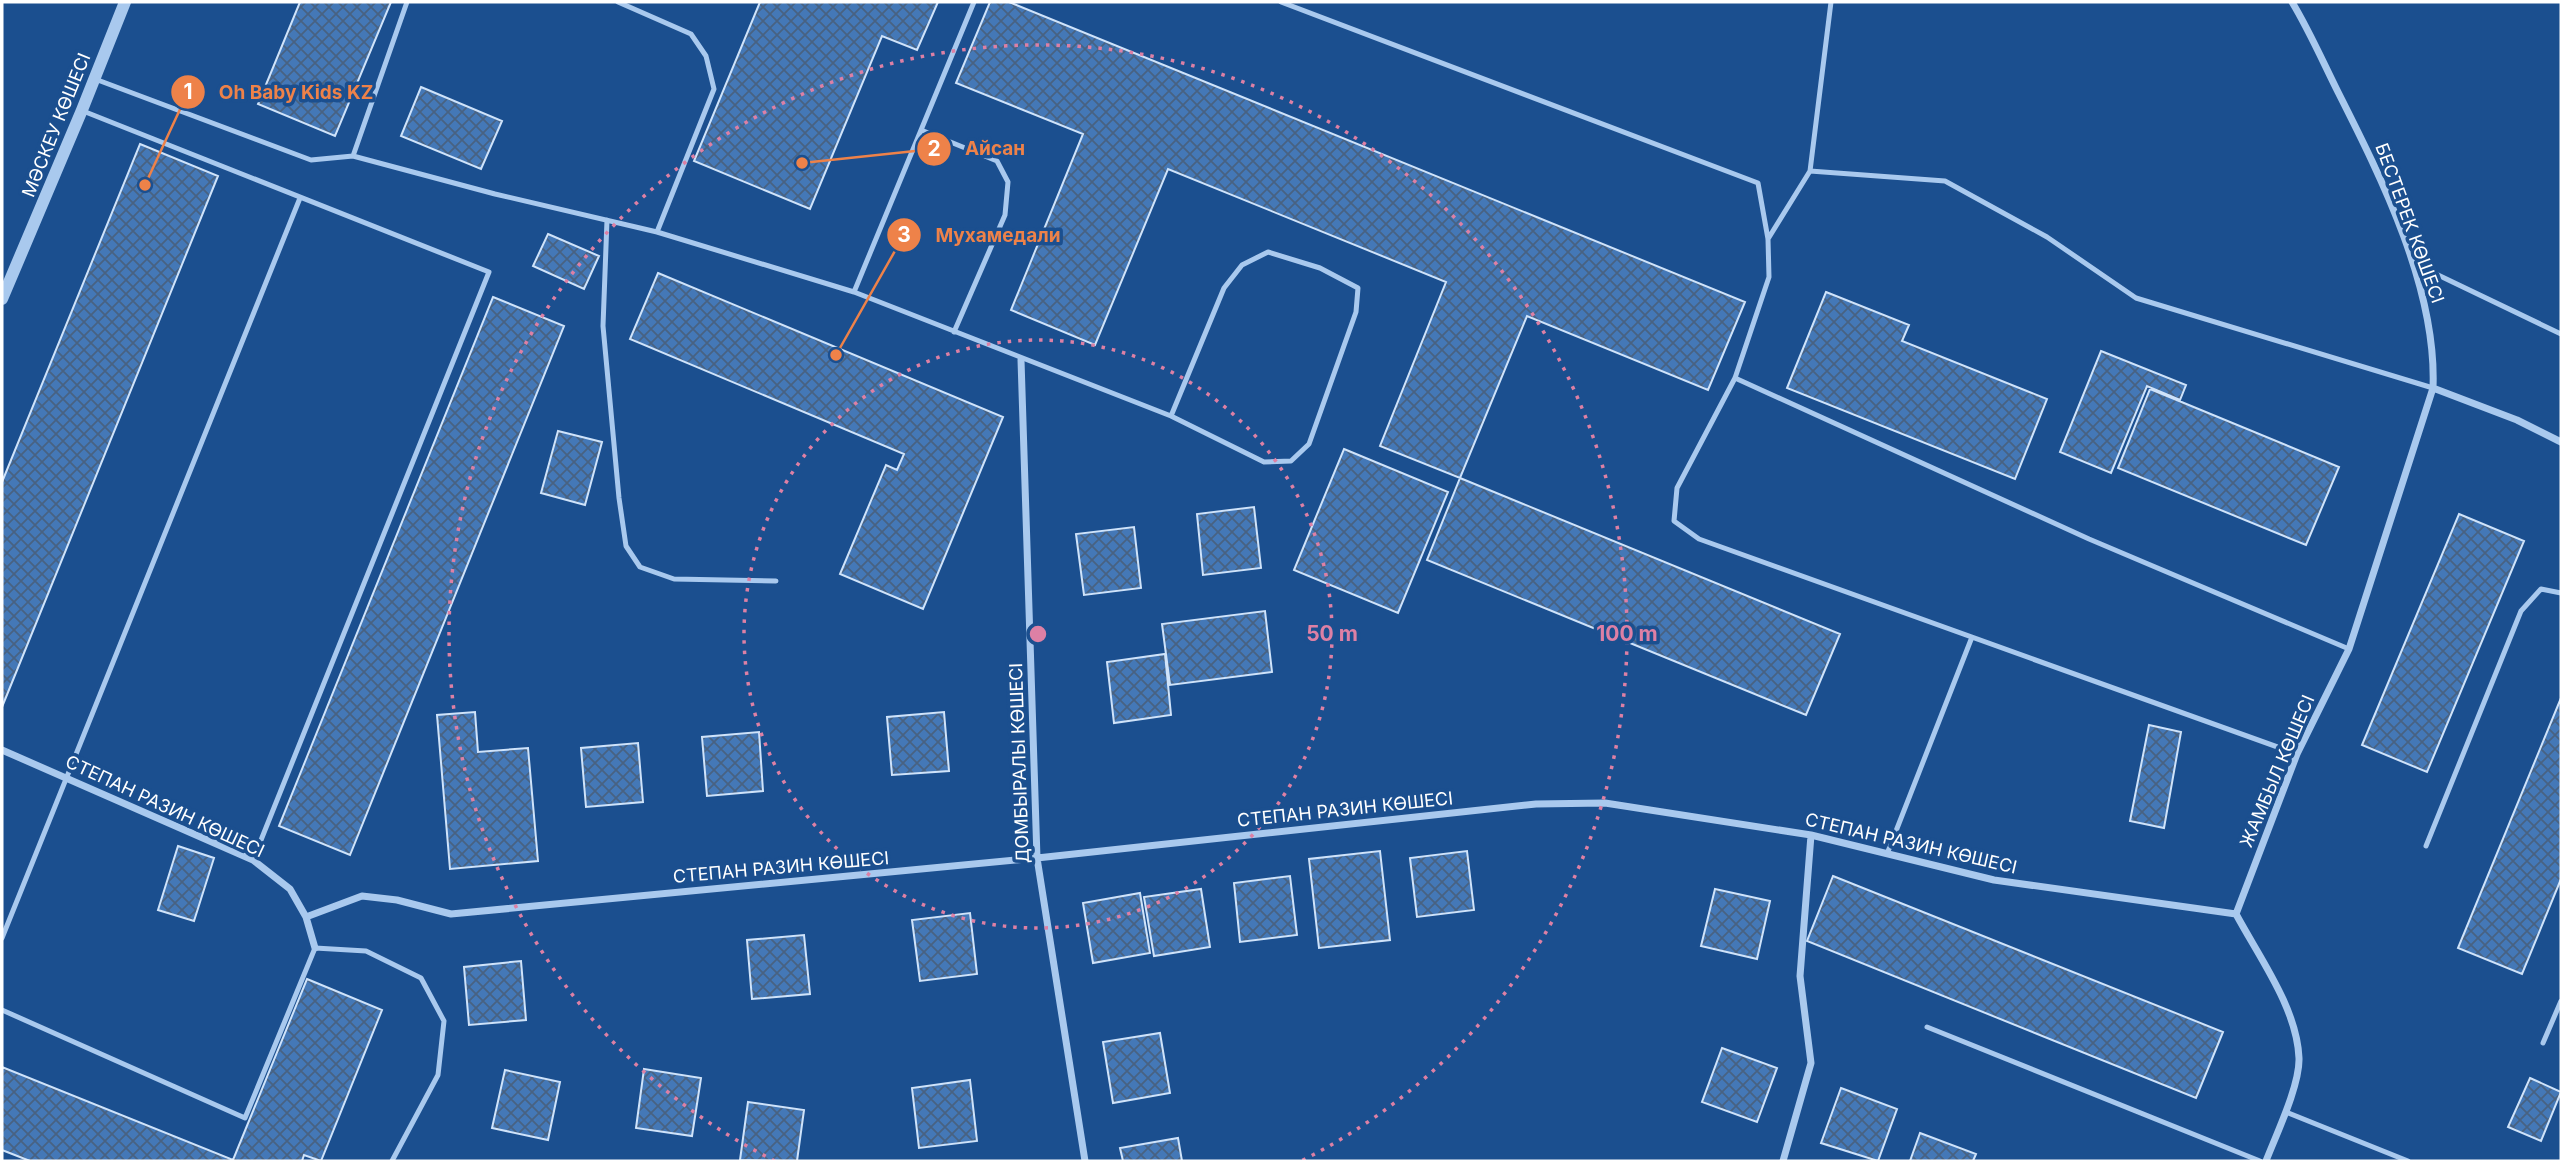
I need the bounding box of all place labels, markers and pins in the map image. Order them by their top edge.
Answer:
callout: Oh Baby Kids KZ [170,72,388,112]
callout: Айсан [916,129,1039,169]
callout: Мухамедали [887,215,1075,255]
centre of rings [1026,622,1050,646]

